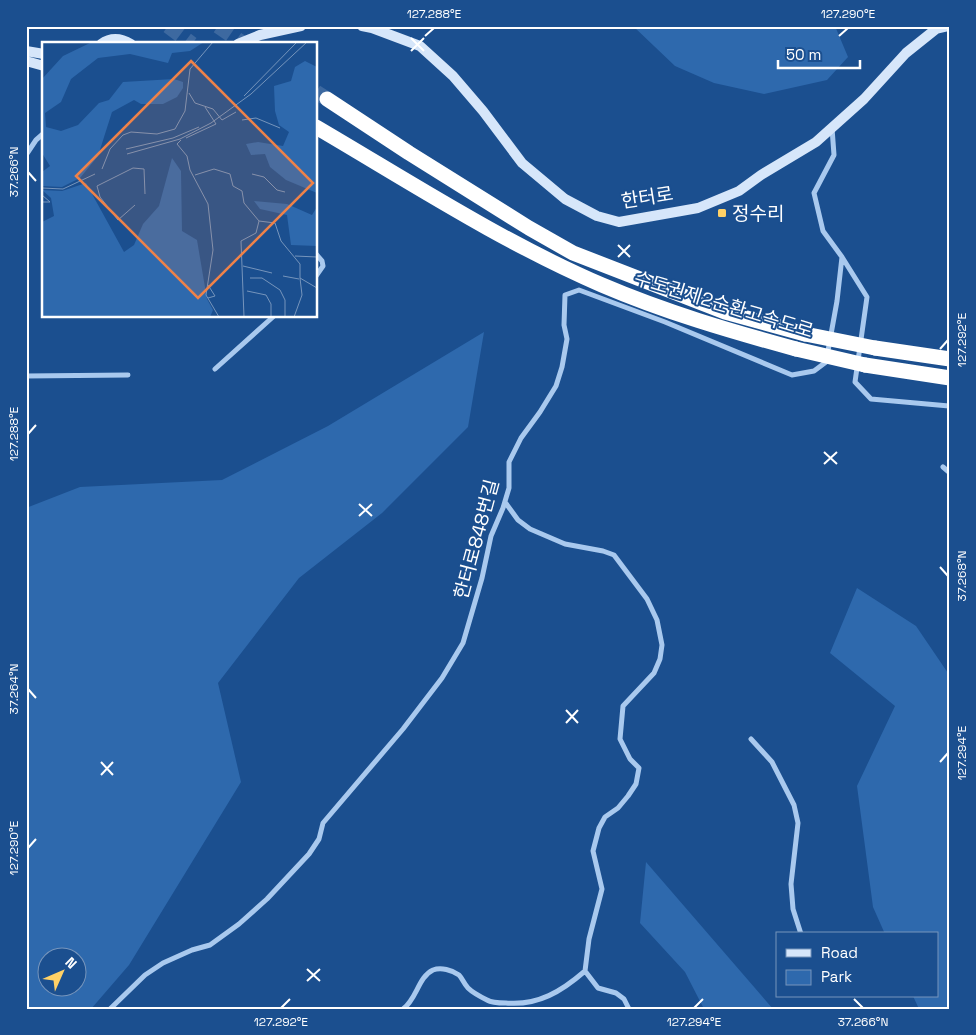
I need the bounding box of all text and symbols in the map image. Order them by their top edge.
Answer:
text: 127.288°E [407,6,462,22]
text: 127.290°E [821,6,876,22]
scale bar [778,38,861,70]
inset map [42,42,318,318]
text: 50 m [786,45,821,64]
text: 37.266°N [6,147,22,197]
street label: 한터로 [619,181,675,214]
place label: 정수리 [732,201,784,226]
marker: 정수리 [716,207,728,219]
street label: 수도권제2순환고속도로 [631,265,817,344]
text: 127.292°E [954,313,970,367]
text: 127.288°E [6,406,22,461]
street label: 한터로848번길 [448,477,504,602]
text: 37.268°N [954,551,970,601]
text: 37.264°N [6,664,22,714]
text: 127.294°E [954,725,970,780]
text: 127.290°E [6,820,22,875]
legend [776,932,938,998]
text: Road [821,943,858,962]
north arrow [38,948,88,998]
text: N [62,953,81,972]
text: Park [821,967,852,986]
text: 127.292°E [254,1014,308,1030]
text: 127.294°E [667,1014,722,1030]
text: 37.266°N [838,1014,888,1030]

